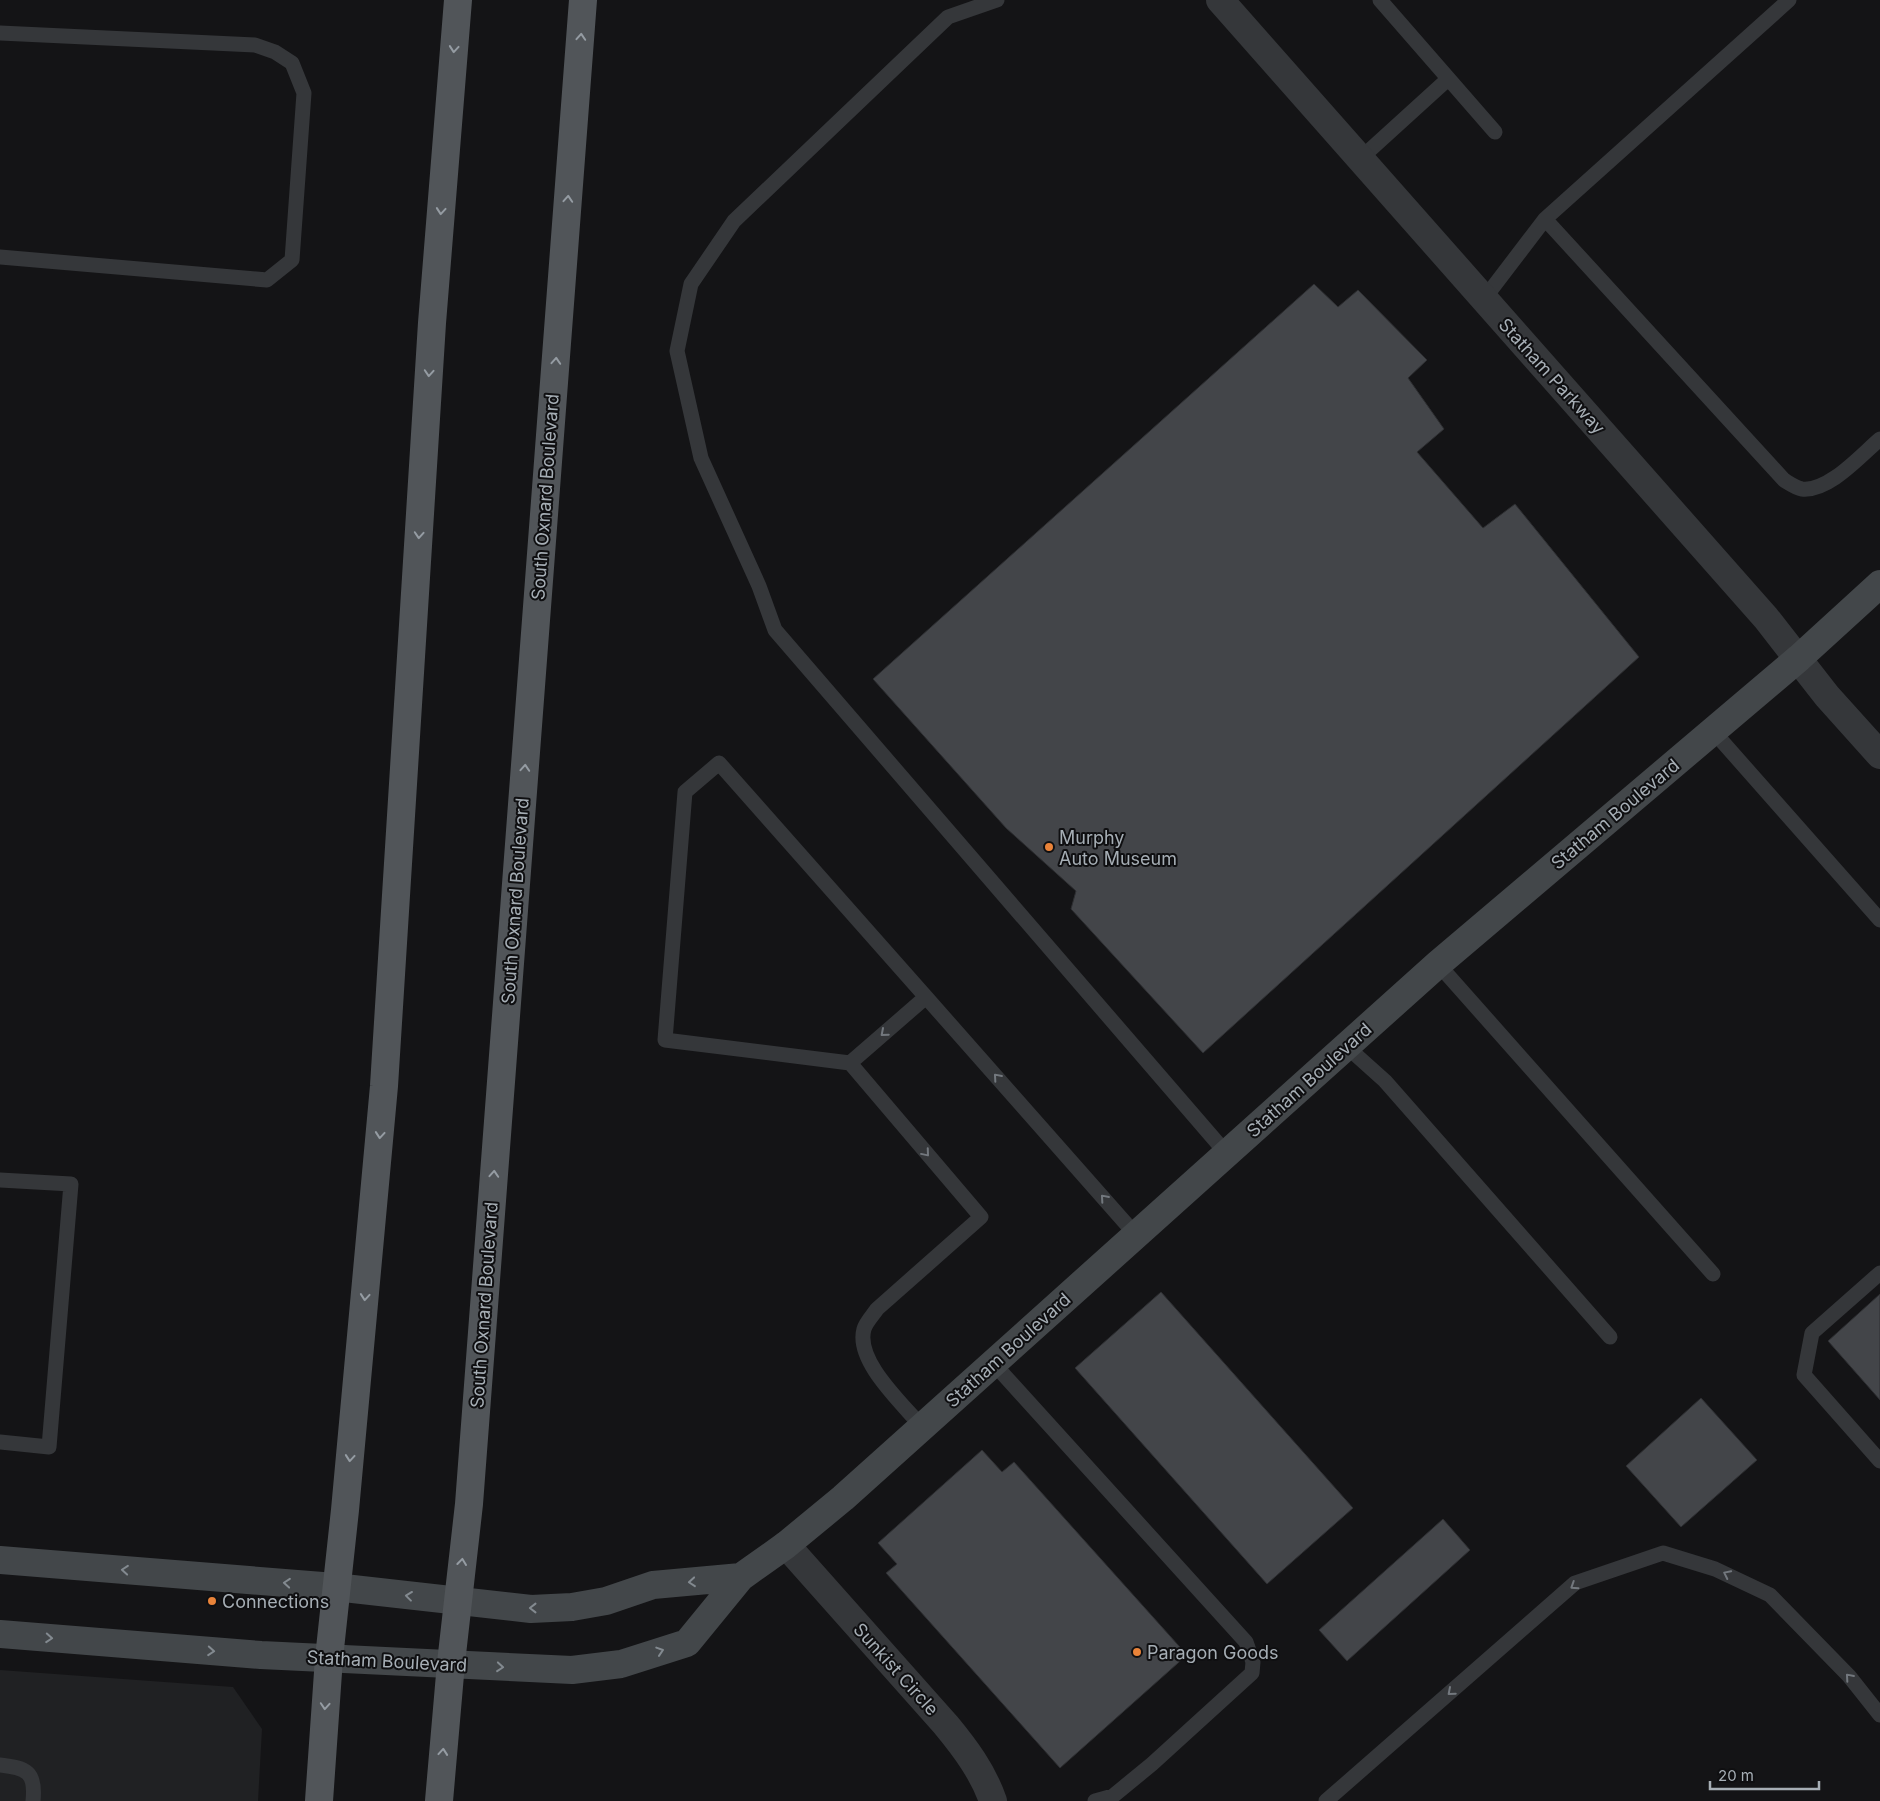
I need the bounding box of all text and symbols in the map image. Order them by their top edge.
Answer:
one-way arrow [575,33,586,41]
one-way arrow [448,45,459,53]
one-way arrow [563,195,574,203]
one-way arrow [436,207,447,215]
street label: Statham Parkway [1495,314,1609,438]
one-way arrow [550,357,561,365]
one-way arrow [423,369,434,377]
street label: South Oxnard Boulevard [527,393,563,601]
one-way arrow [413,531,424,539]
street label: Statham Boulevard [1547,754,1683,874]
one-way arrow [519,763,530,771]
street label: South Oxnard Boulevard [497,797,533,1005]
place label: Murphy Auto Museum [1059,827,1177,869]
marker: Murphy Auto Museum [1043,841,1055,853]
street label: Statham Boulevard [1242,1019,1376,1141]
one-way arrow [881,1028,890,1037]
one-way arrow [993,1073,1002,1082]
one-way arrow [375,1131,386,1139]
one-way arrow [920,1147,929,1156]
one-way arrow [488,1169,499,1177]
one-way arrow [1101,1195,1110,1204]
street label: South Oxnard Boulevard [466,1201,502,1409]
street label: Statham Boulevard [941,1289,1075,1411]
one-way arrow [360,1293,371,1301]
one-way arrow [345,1455,356,1463]
one-way arrow [456,1558,467,1566]
one-way arrow [121,1565,129,1576]
one-way arrow [1723,1570,1732,1580]
one-way arrow [688,1576,696,1587]
one-way arrow [283,1578,291,1589]
one-way arrow [1570,1580,1580,1589]
place label: Connections [222,1591,329,1612]
one-way arrow [405,1591,413,1602]
marker: Connections [206,1595,218,1607]
one-way arrow [529,1603,536,1613]
street label: Sunkist Circle [849,1619,943,1719]
one-way arrow [45,1632,53,1643]
place label: Paragon Goods [1147,1642,1279,1663]
one-way arrow [207,1645,215,1656]
street label: Statham Boulevard [306,1646,468,1676]
marker: Paragon Goods [1131,1646,1143,1658]
one-way arrow [655,1647,663,1657]
one-way arrow [496,1662,504,1673]
one-way arrow [1846,1674,1855,1683]
one-way arrow [1448,1686,1457,1695]
one-way arrow [320,1703,331,1711]
one-way arrow [438,1748,449,1756]
scale bar [1710,1758,1819,1790]
text: 20 m [1718,1766,1754,1785]

